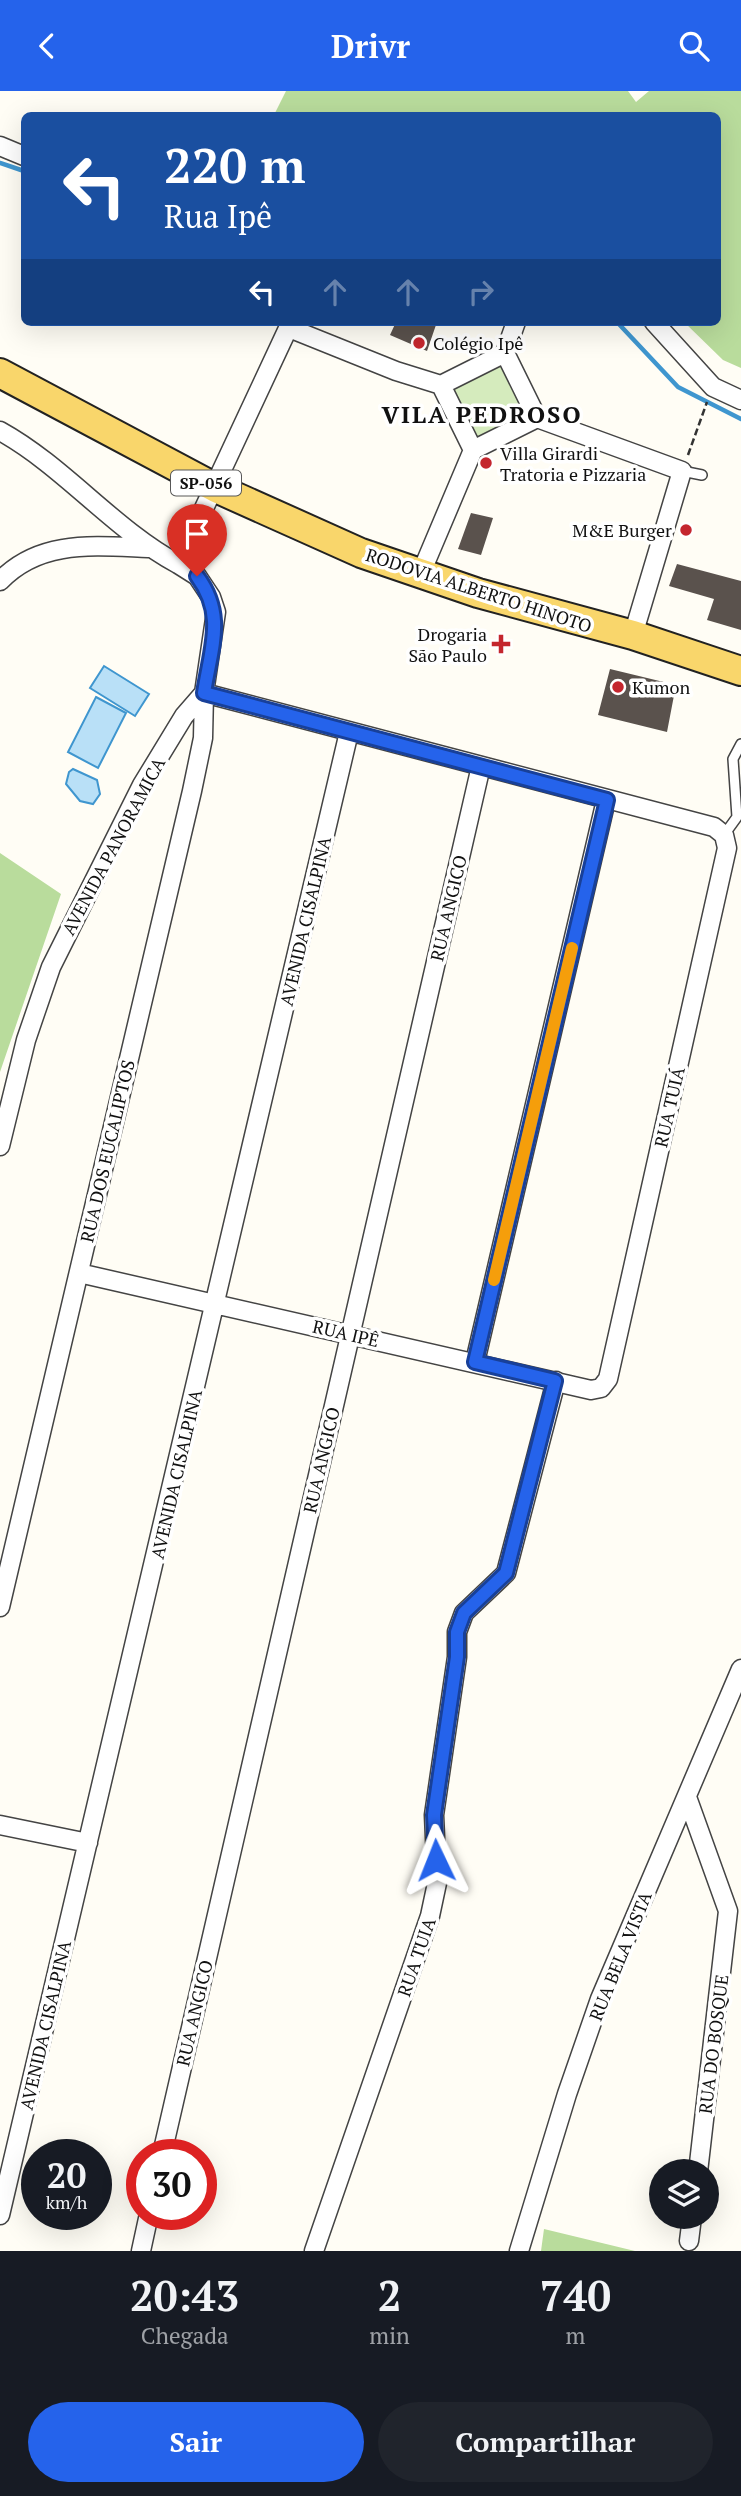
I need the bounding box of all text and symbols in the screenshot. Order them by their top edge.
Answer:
text: Drivr [331,25,410,67]
icon: back [28,27,66,65]
icon: search [675,27,713,65]
text: 220 m [164,132,306,197]
icon: left [49,140,140,231]
text: Rua Ipê [164,195,272,237]
icon: left [243,273,281,311]
icon: ahead [316,273,354,311]
icon: ahead [389,273,427,311]
icon: right [462,273,500,311]
place label: Colégio Ipê [433,331,523,355]
marker: Colégio Ipê [411,335,427,351]
district label: VILA PEDROSO [381,398,583,430]
place label: Villa Girardi Tratoria e Pizzaria [500,441,646,486]
marker: Villa Girardi Tratoria e Pizzaria [478,455,494,471]
road number: SP-056 [171,471,241,495]
pin [167,504,227,576]
icon: arrive [178,515,216,553]
place label: M&E Burger [572,518,672,542]
marker: M&E Burger [678,522,694,538]
street label: RODOVIA ALBERTO HINOTO [363,542,595,638]
place label: Drogaria São Paulo [408,622,487,667]
marker: Drogaria São Paulo [493,636,509,652]
place label: Kumon [632,675,690,699]
marker: Kumon [610,679,626,695]
street label: AVENIDA PANORAMICA [56,752,170,939]
street label: AVENIDA CISALPINA [274,833,336,1008]
street label: RUA ANGICO [424,853,472,963]
street label: RUA DOS EUCALIPTOS [74,1057,140,1245]
street label: RUA TUIÁ [648,1064,690,1150]
street label: RUA IPÊ [310,1314,382,1352]
street label: AVENIDA CISALPINA [145,1386,207,1561]
street label: RUA ANGICO [297,1405,345,1515]
position arrow [399,1823,473,1897]
street label: RUA BELA VISTA [583,1887,657,2024]
street label: RUA TUIA [391,1914,441,2000]
street label: AVENIDA CISALPINA [14,1937,76,2112]
street label: RUA ANGICO [170,1958,218,2068]
street label: RUA DO BOSQUE [693,1973,733,2115]
speed limit sign: 30 [126,2139,217,2230]
text: 20 [47,2152,86,2198]
map controls [649,2159,719,2229]
button: layers [649,2159,719,2229]
text: km/h [46,2190,87,2214]
text: 20:43 [130,2267,239,2323]
text: 2 [378,2267,401,2323]
text: 740 [540,2267,611,2323]
text: Chegada [141,2320,229,2351]
text: min [369,2320,410,2351]
text: m [565,2320,585,2351]
button: Sair [28,2402,364,2482]
button: Compartilhar [378,2402,713,2482]

